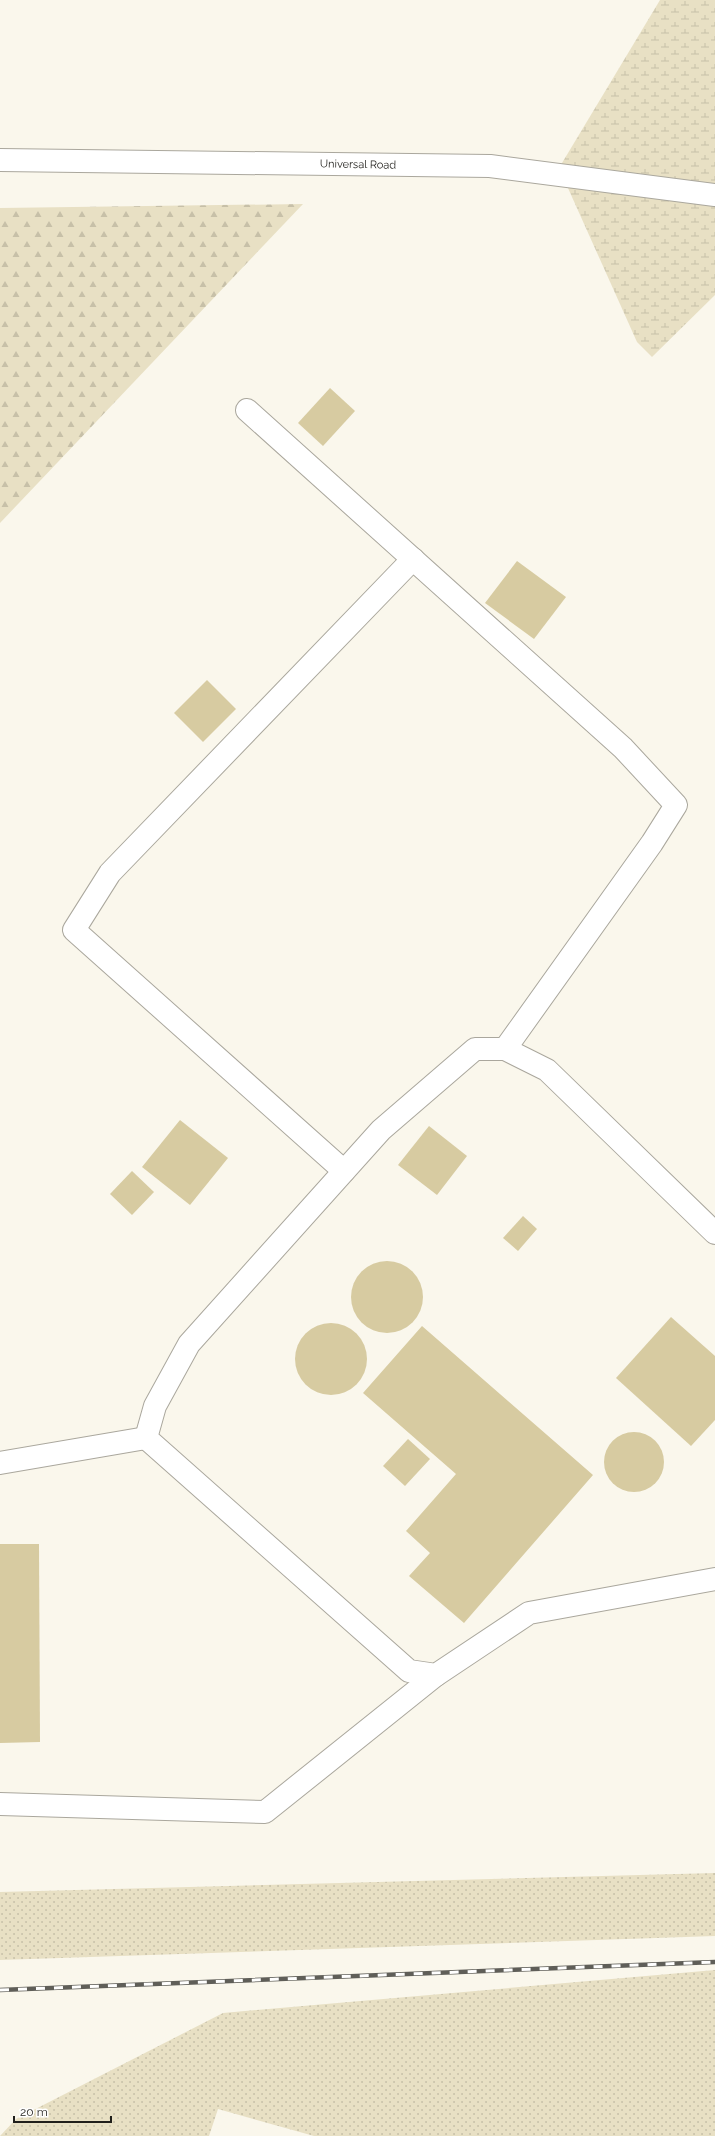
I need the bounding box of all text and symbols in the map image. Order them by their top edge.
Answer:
street label: Universal Road [320,157,396,172]
scale bar [14,2098,111,2124]
text: 20 m [20,2105,48,2119]

